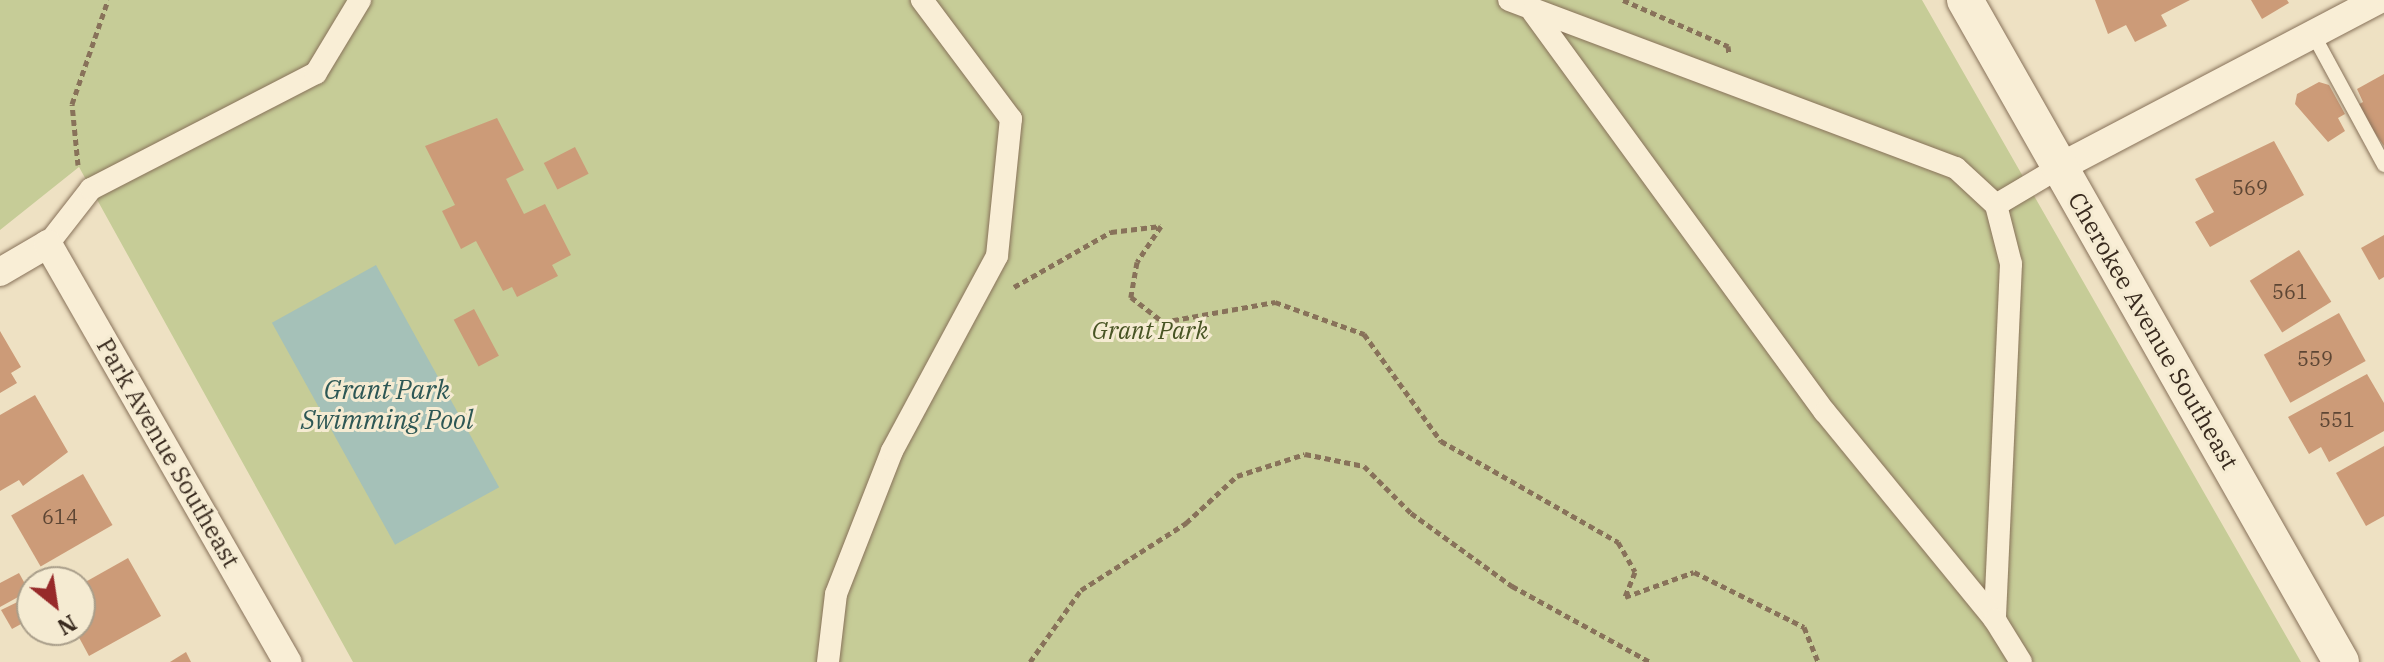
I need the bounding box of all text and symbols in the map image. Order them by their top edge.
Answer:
house number: 569 [2232,175,2268,199]
street label: Cherokee Avenue Southeast [2062,188,2244,474]
house number: 561 [2272,279,2308,303]
park label: Grant Park [1092,317,1208,345]
street label: Park Avenue Southeast [91,333,245,573]
house number: 559 [2297,346,2333,370]
water label: Grant Park Swimming Pool [301,374,473,436]
house number: 551 [2319,407,2355,431]
house number: 614 [42,504,78,528]
north arrow [16,566,96,646]
text: N [52,609,82,642]

